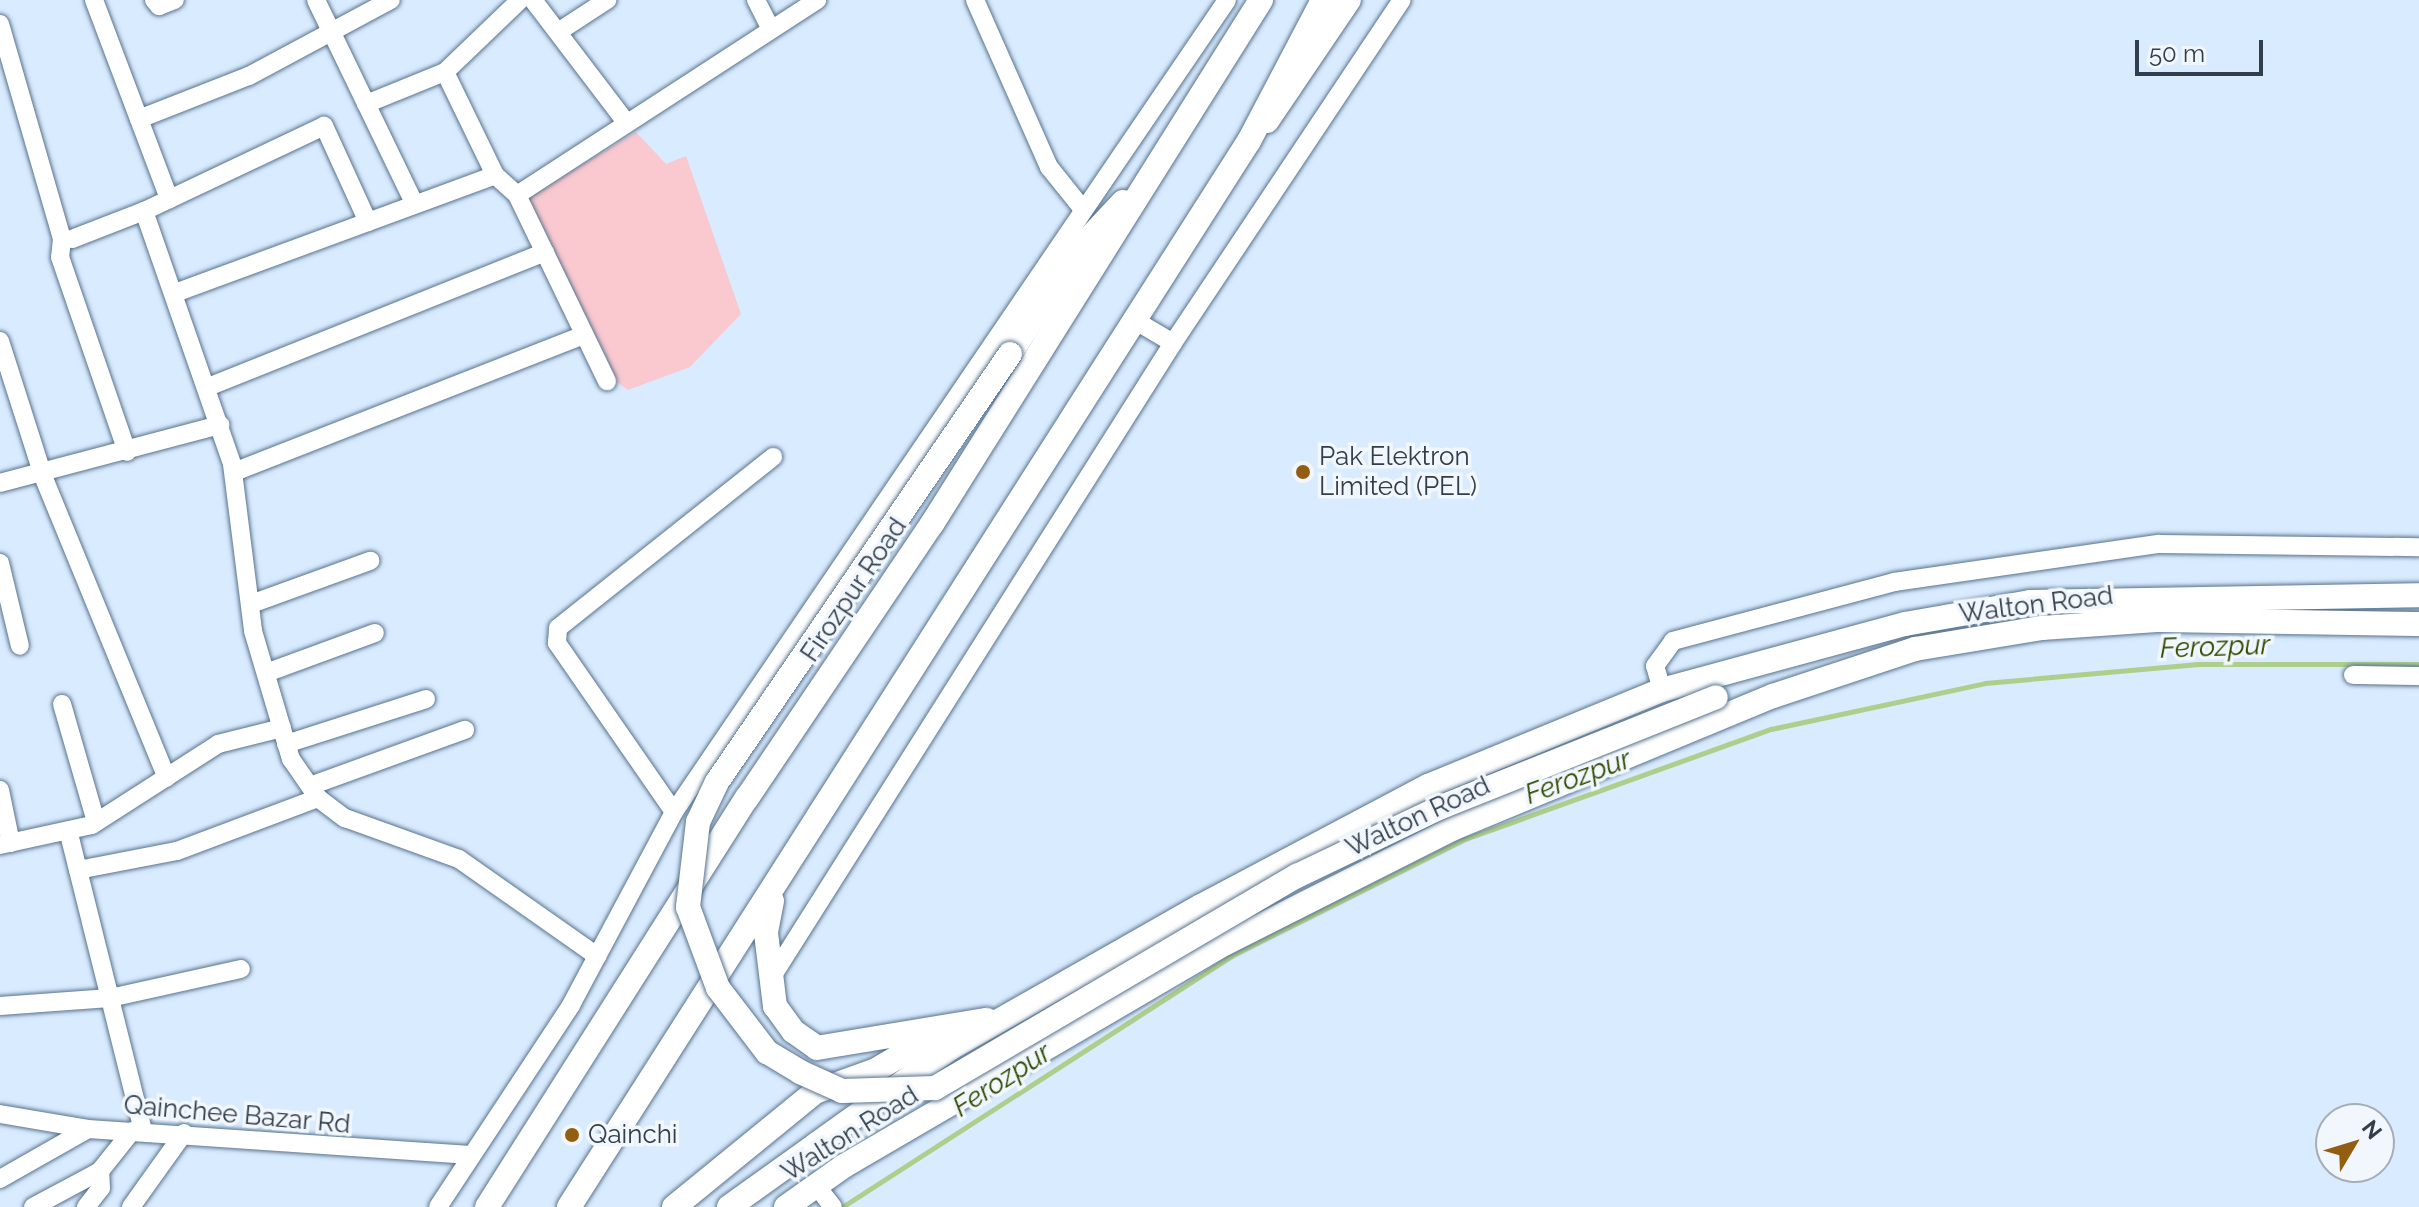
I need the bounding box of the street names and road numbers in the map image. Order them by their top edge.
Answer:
street label: Firozpur Road [794,512,914,668]
street label: Walton Road [1957,580,2115,630]
street label: Walton Road [1341,770,1495,864]
street label: Walton Road [776,1080,924,1188]
street label: Qainchee Bazar Rd [122,1090,352,1140]

